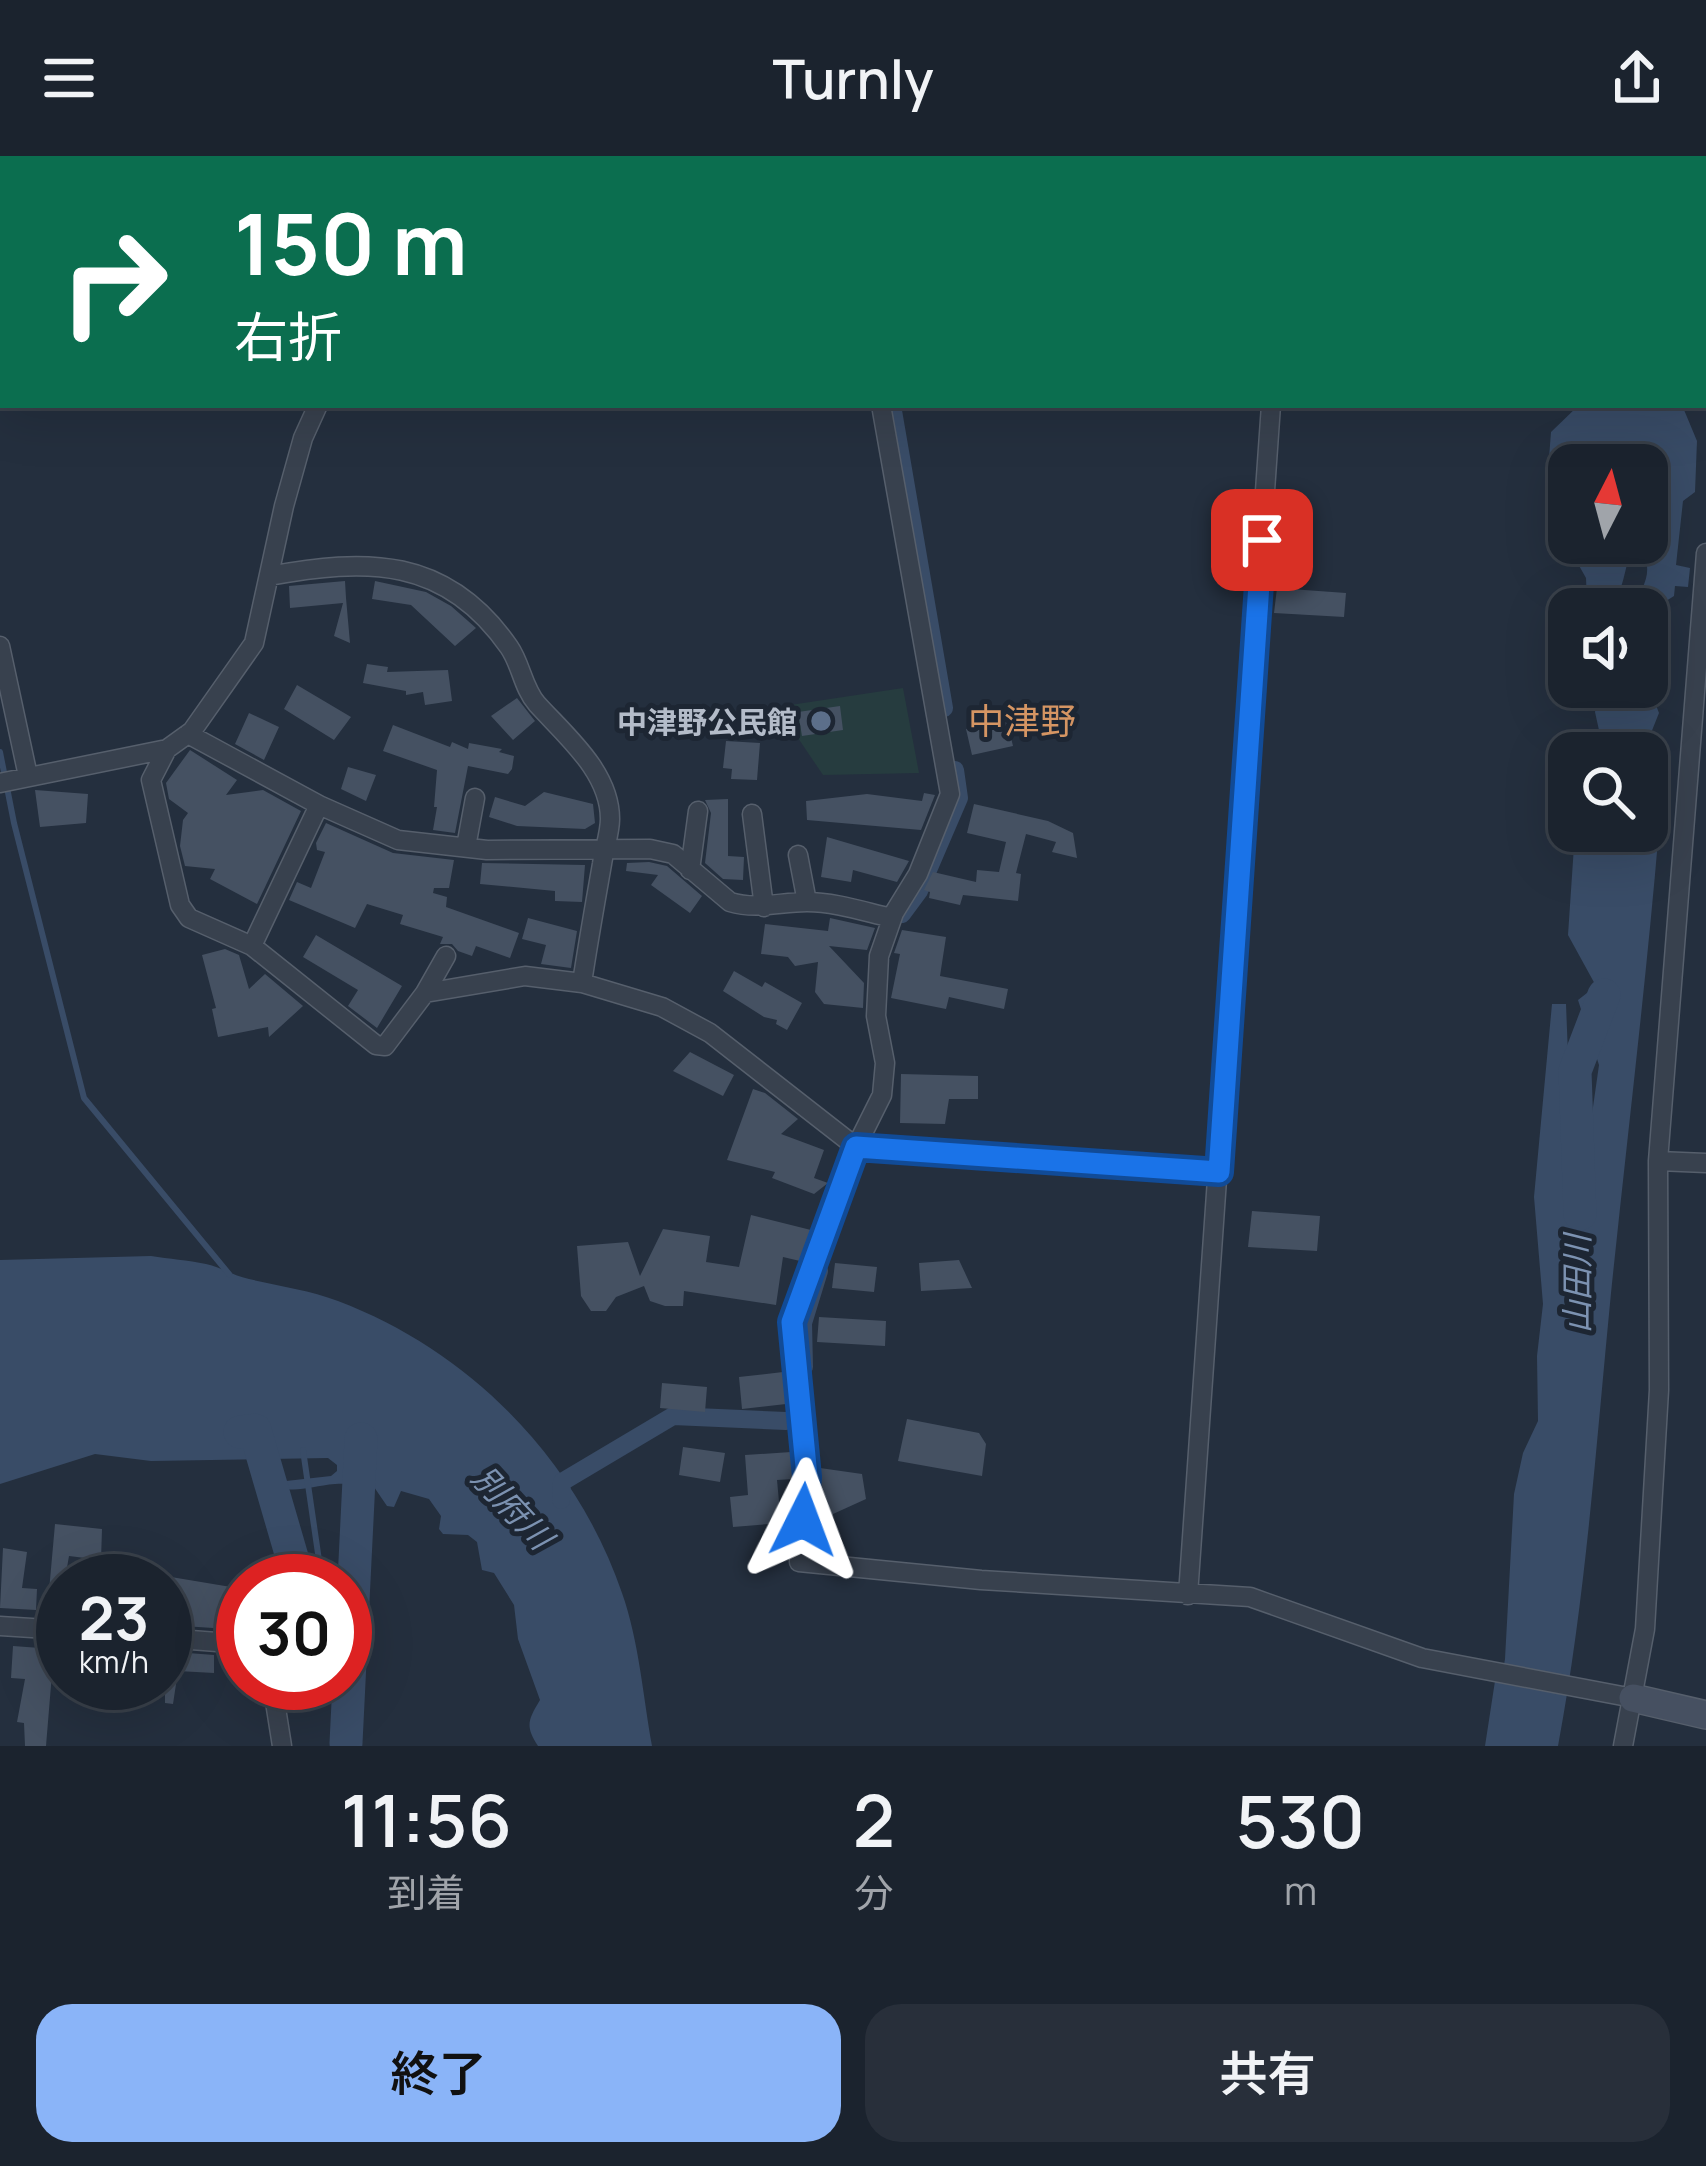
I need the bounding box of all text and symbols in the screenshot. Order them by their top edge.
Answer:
text: Turnly [772,41,934,115]
icon: menu [36,45,102,111]
icon: share [1604,45,1670,111]
text: 150 m [234,185,468,300]
icon: right [36,204,192,360]
text: 右折 [234,299,342,373]
north arrow [1548,444,1668,564]
map controls [1548,444,1668,852]
pin [1211,489,1313,591]
icon: arrive [1229,507,1295,573]
button: sound [1548,588,1668,708]
district label: 中津野 [968,696,1076,745]
place label: 中津野公民館 [617,701,797,742]
marker: 中津野公民館 [808,708,834,734]
button: search [1548,732,1668,852]
water label: 山田川 [1554,1232,1599,1334]
water label: 別府川 [463,1455,565,1561]
position arrow [740,1457,866,1583]
speed limit sign: 30 [216,1554,372,1710]
text: 23 [79,1576,149,1658]
text: km/h [79,1641,149,1682]
text: 11:56 [341,1770,512,1869]
text: 2 [853,1770,895,1869]
text: 530 [1236,1771,1365,1870]
text: m [1284,1863,1317,1917]
text: 到着 [387,1865,465,1919]
text: 分 [854,1865,893,1919]
button: 終了 [36,2004,841,2142]
button: 共有 [865,2004,1670,2142]

